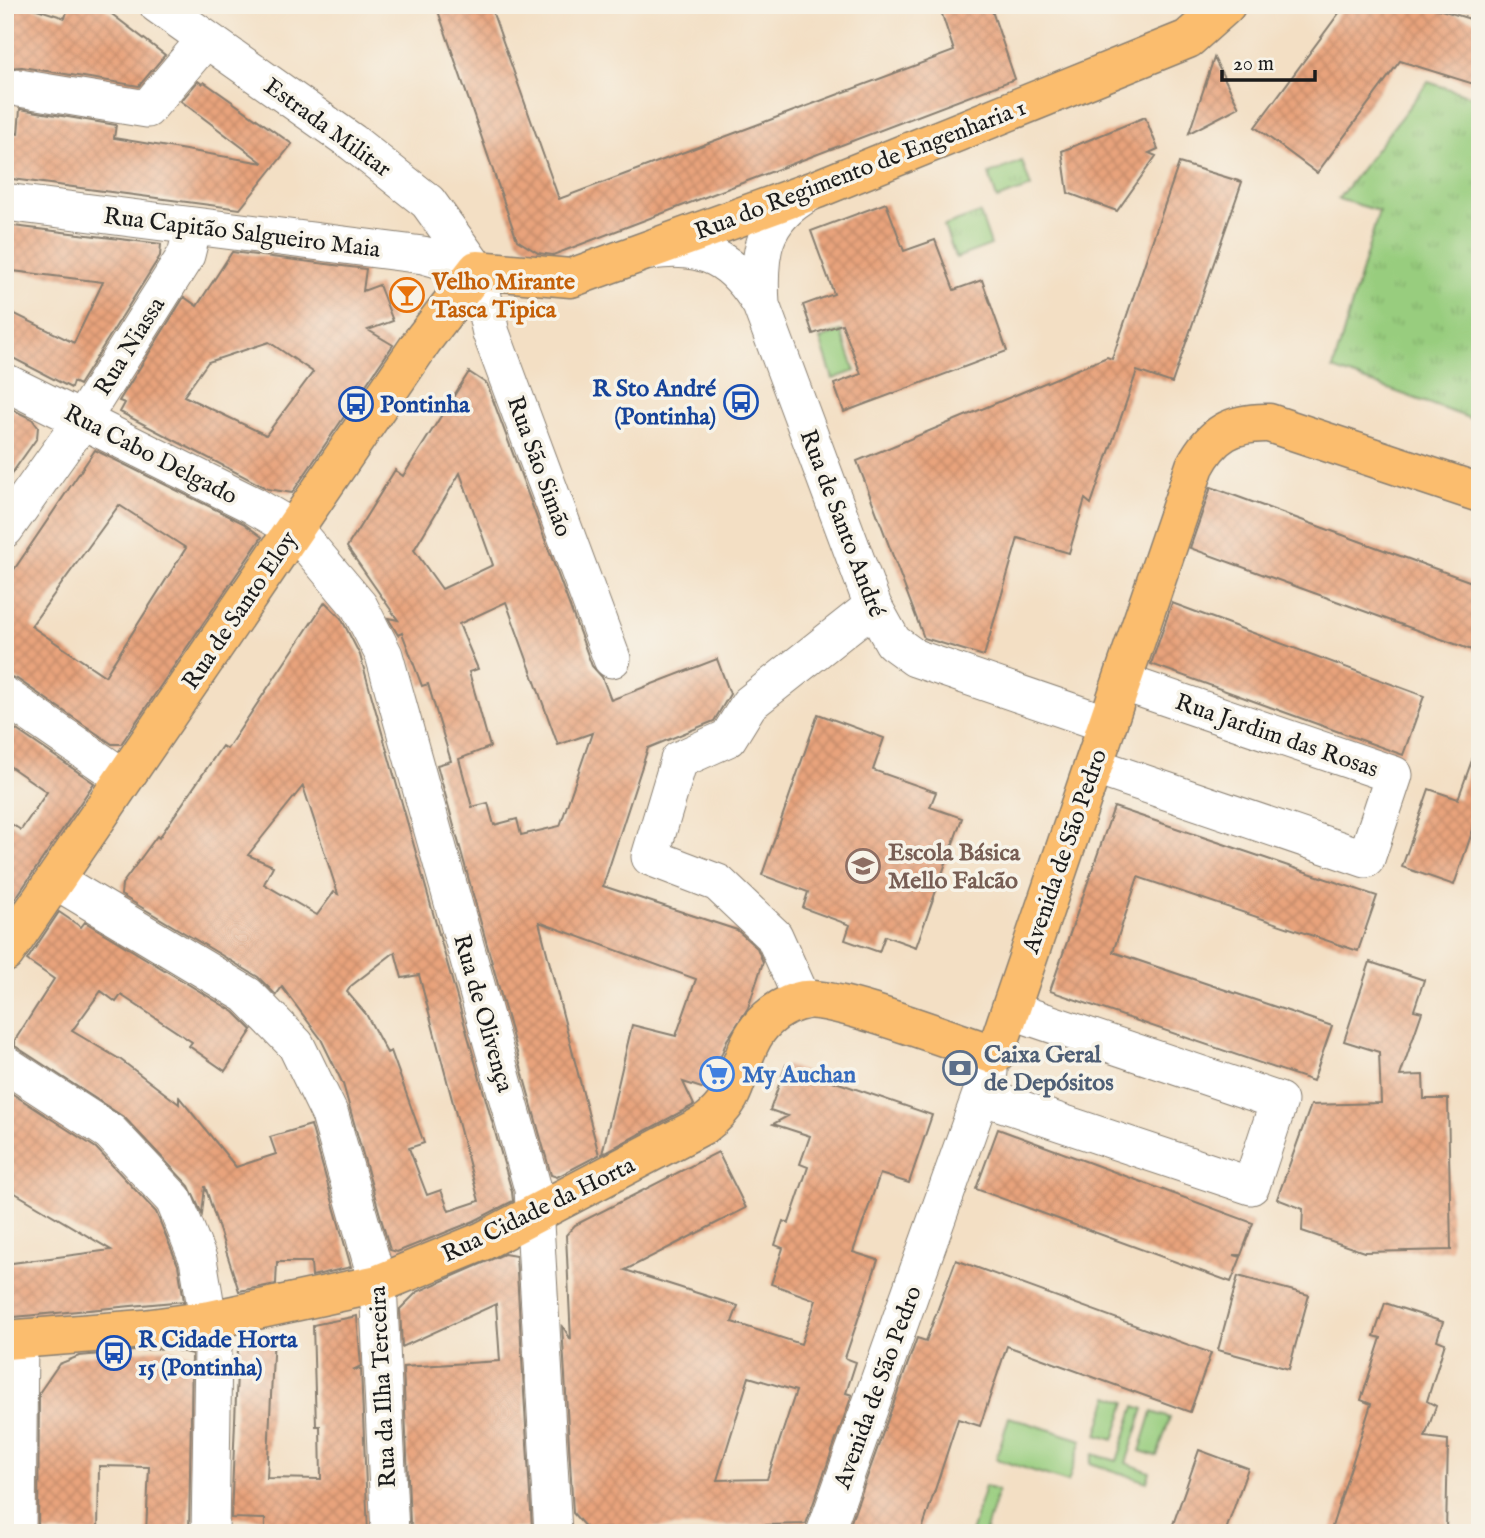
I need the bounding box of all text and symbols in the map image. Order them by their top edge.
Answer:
scale bar [1222,38,1315,82]
text: 20 m [1233,51,1274,78]
street label: Estrada Militar [257,72,397,185]
street label: Rua do Regimento de Engenharia 1 [690,93,1031,248]
street label: Rua Capitão Salgueiro Maia [102,201,383,266]
place label: Velho Mirante Tasca Tipica [431,267,575,326]
bar icon: Velho Mirante Tasca Tipica [388,276,426,314]
street label: Rua Niassa [88,291,173,402]
place label: R Sto André (Pontinha) [592,374,716,433]
bus stop icon: R Sto André (Pontinha) [722,383,760,421]
bus stop icon: Pontinha [337,385,375,423]
place label: Pontinha [380,390,470,421]
street label: Rua São Simão [499,392,578,541]
street label: Rua Cabo Delgado [58,398,242,512]
street label: Rua de Santo André [792,425,892,622]
street label: Rua de Santo Eloy [176,525,305,696]
street label: Rua Jardim das Rosas [1171,687,1382,786]
street label: Avenida de São Pedro [1016,745,1115,959]
place label: Escola Básica Mello Falcão [888,838,1021,897]
school or university icon: Escola Básica Mello Falcão [844,847,882,885]
street label: Rua de Olivença [445,931,520,1097]
place label: Caixa Geral de Depósitos [984,1040,1114,1099]
bank icon: Caixa Geral de Depósitos [941,1049,979,1087]
supermarket icon: My Auchan [698,1055,736,1093]
place label: My Auchan [742,1060,856,1091]
street label: Rua Cidade da Horta [437,1150,641,1270]
street label: Avenida de São Pedro [827,1282,930,1494]
street label: Rua da Ilha Terceira [363,1285,404,1489]
place label: R Cidade Horta 15 (Pontinha) [138,1325,298,1384]
bus stop icon: R Cidade Horta 15 (Pontinha) [95,1334,133,1372]

